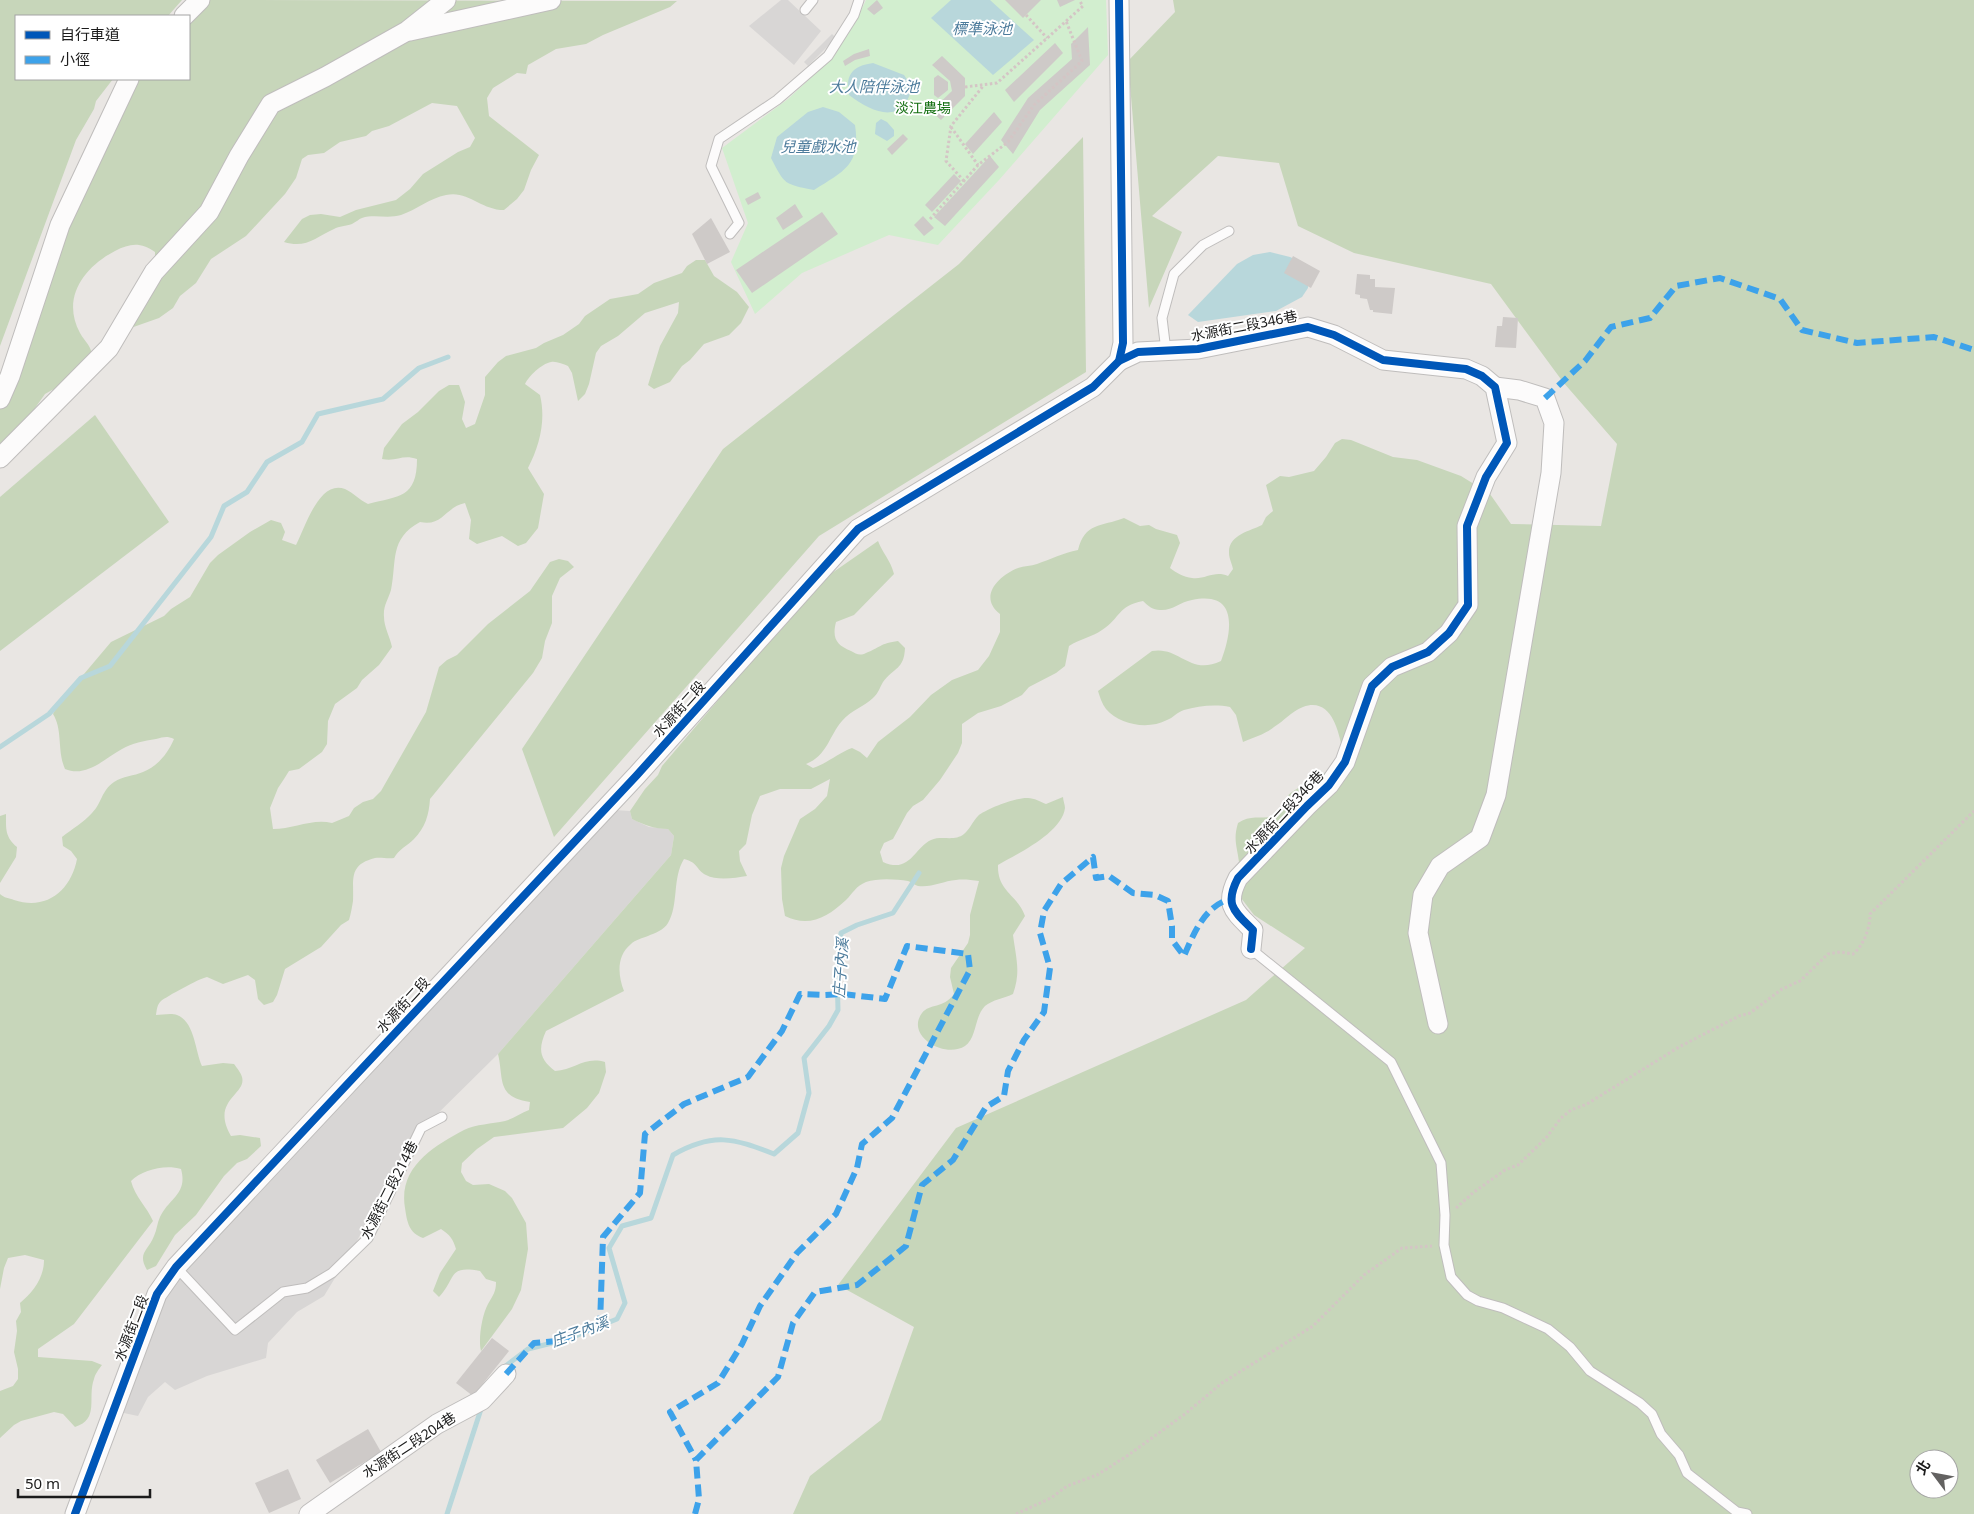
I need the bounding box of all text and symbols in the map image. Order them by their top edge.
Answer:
legend [15,15,190,80]
water label: 標準泳池 [952,18,1014,38]
text: 自行車道 [60,24,120,44]
text: 小徑 [60,49,90,69]
water label: 大人陪伴泳池 [829,76,921,96]
park label: 淡江農場 [895,98,951,117]
water label: 兒童戲水池 [780,136,857,156]
street label: 水源街二段346巷 [1189,306,1299,345]
street label: 水源街二段 [648,676,709,741]
street label: 水源街二段346巷 [1240,766,1327,858]
water label: 庄子內溪 [828,935,852,999]
street label: 水源街二段 [372,973,433,1037]
street label: 水源街二段214巷 [356,1137,422,1242]
street label: 水源街二段 [109,1292,152,1364]
water label: 庄子內溪 [548,1311,613,1351]
street label: 水源街二段204巷 [358,1407,459,1482]
north arrow [1909,1449,1959,1499]
text: 北 [1911,1456,1934,1478]
scale bar [18,1466,150,1498]
text: 50 m [25,1473,60,1493]

